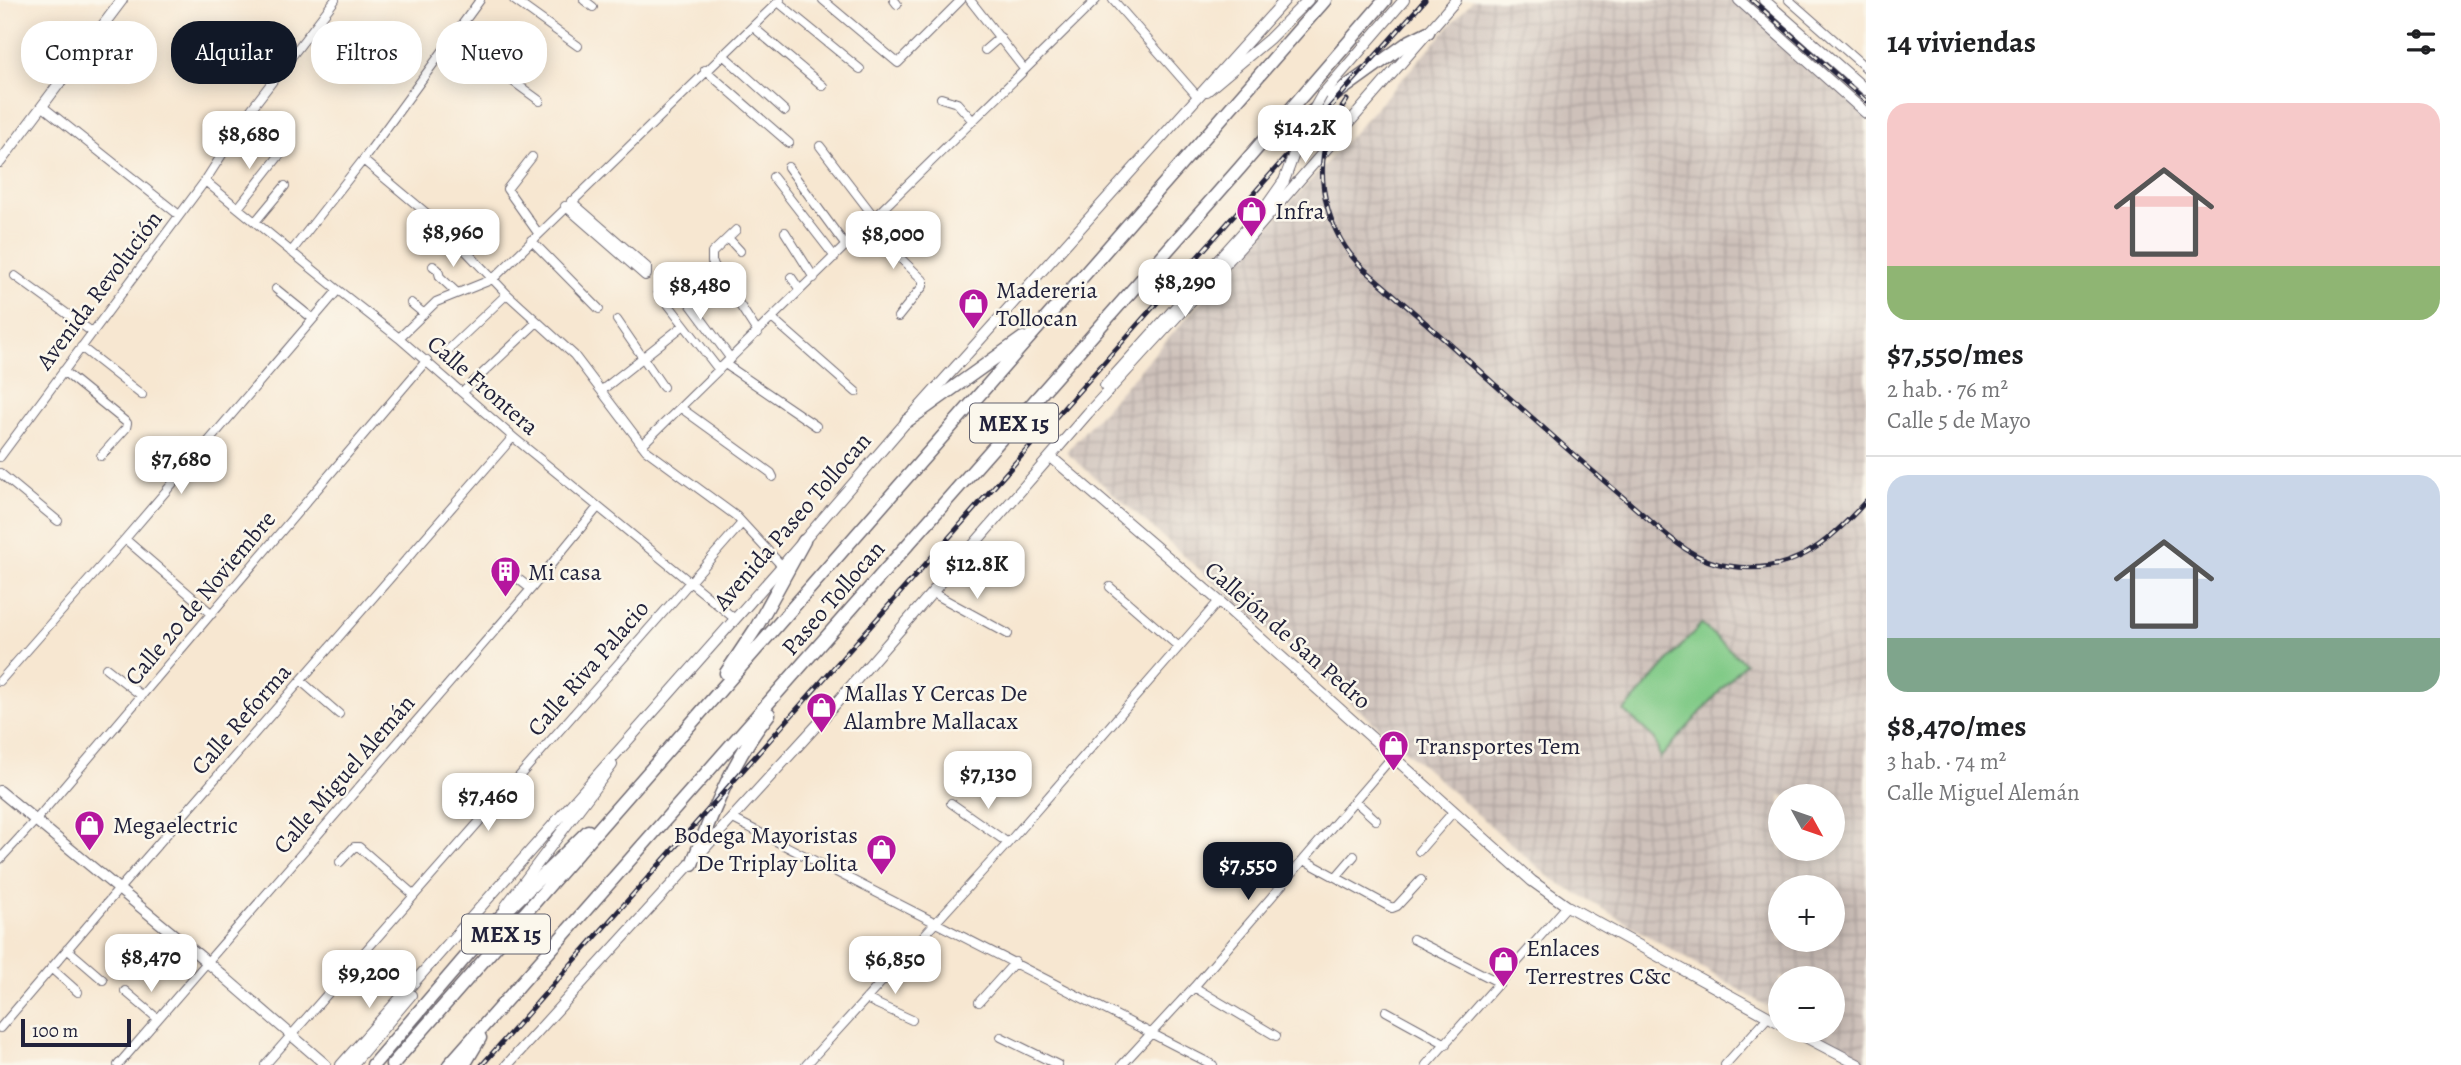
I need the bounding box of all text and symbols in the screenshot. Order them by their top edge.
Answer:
chip: Comprar [21,21,157,84]
chip: Alquilar [171,21,297,84]
chip: Filtros [311,21,422,84]
chip: Nuevo [436,21,547,84]
text: 14 viviendas [1887,22,2036,62]
icon: filters [2402,23,2440,61]
pin: $14.2K [1248,106,1362,165]
pin: $8,680 [192,111,306,171]
text: $14.2K [1274,112,1336,143]
text: $8,680 [218,118,280,149]
icon: home [2101,149,2227,275]
shop icon: Infra [1235,194,1269,238]
place label: Infra [1275,195,1325,227]
street label: Avenida Revolución [28,204,169,377]
pin: $8,960 [396,210,510,269]
pin: $8,000 [836,212,950,271]
text: $8,960 [423,216,483,247]
text: $8,000 [862,218,924,249]
pin: $8,290 [1128,260,1242,319]
pin: $8,480 [643,262,757,322]
text: $8,290 [1154,266,1216,297]
text: $8,480 [669,269,731,300]
place label: Madereria Tollocan [996,274,1099,334]
shop icon: Madereria Tollocan [956,287,990,331]
street label: Calle Frontera [420,328,546,443]
text: $7,550/mes [1887,334,2024,374]
text: 2 hab. · 76 m² [1887,374,2008,405]
road number: MEX 15 [970,404,1058,442]
text: Calle 5 de Mayo [1887,405,2031,436]
street label: Avenida Paseo Tollocan [707,426,877,616]
pin: $7,680 [124,436,238,496]
text: $7,680 [151,443,211,474]
street label: Calle 20 de Noviembre [117,504,283,692]
icon: home [2101,521,2227,647]
street label: Paseo Tollocan [775,535,891,661]
pin: $12.8K [920,542,1034,601]
text: $12.8K [946,548,1008,579]
street label: Callejón de San Pedro [1198,554,1378,716]
building icon: Mi casa [488,555,522,599]
place label: Mi casa [528,556,602,588]
street label: Calle Riva Palacio [520,593,656,743]
street label: Calle Reforma [184,656,299,782]
place label: Mallas Y Cercas De Alambre Mallacax [843,677,1028,737]
street label: Calle Miguel Alemán [266,688,422,860]
shop icon: Mallas Y Cercas De Alambre Mallacax [804,690,838,734]
text: $8,470/mes [1887,706,2027,746]
shop icon: Transportes Tem [1376,729,1410,773]
place label: Transportes Tem [1416,730,1581,762]
text: 3 hab. · 74 m² [1887,746,2006,777]
pin: $7,130 [931,752,1045,811]
text: $7,130 [960,758,1016,789]
pin: $7,460 [431,774,545,833]
text: Calle Miguel Alemán [1887,777,2080,808]
text: $7,460 [458,780,518,811]
north arrow [1768,784,1844,861]
map controls [1768,784,1845,1043]
shop icon: Megaelectric [73,808,107,852]
place label: Megaelectric [113,809,238,841]
place label: Bodega Mayoristas De Triplay Lolita [673,819,859,879]
shop icon: Bodega Mayoristas De Triplay Lolita [864,832,898,876]
pin: $7,550 [1191,842,1305,902]
text: $7,550 [1219,849,1277,880]
button: + [1768,875,1845,952]
road number: MEX 15 [462,914,550,953]
place label: Enlaces Terrestres C&c [1526,932,1671,992]
pin: $8,470 [94,934,208,994]
pin: $6,850 [838,936,952,996]
text: $8,470 [121,941,181,972]
text: $6,850 [865,943,925,974]
shop icon: Enlaces Terrestres C&c [1486,945,1520,989]
pin: $9,200 [312,950,426,1010]
text: $9,200 [338,957,400,988]
button: − [1768,966,1845,1043]
scale bar [21,1016,131,1048]
text: 100 m [32,1018,78,1044]

